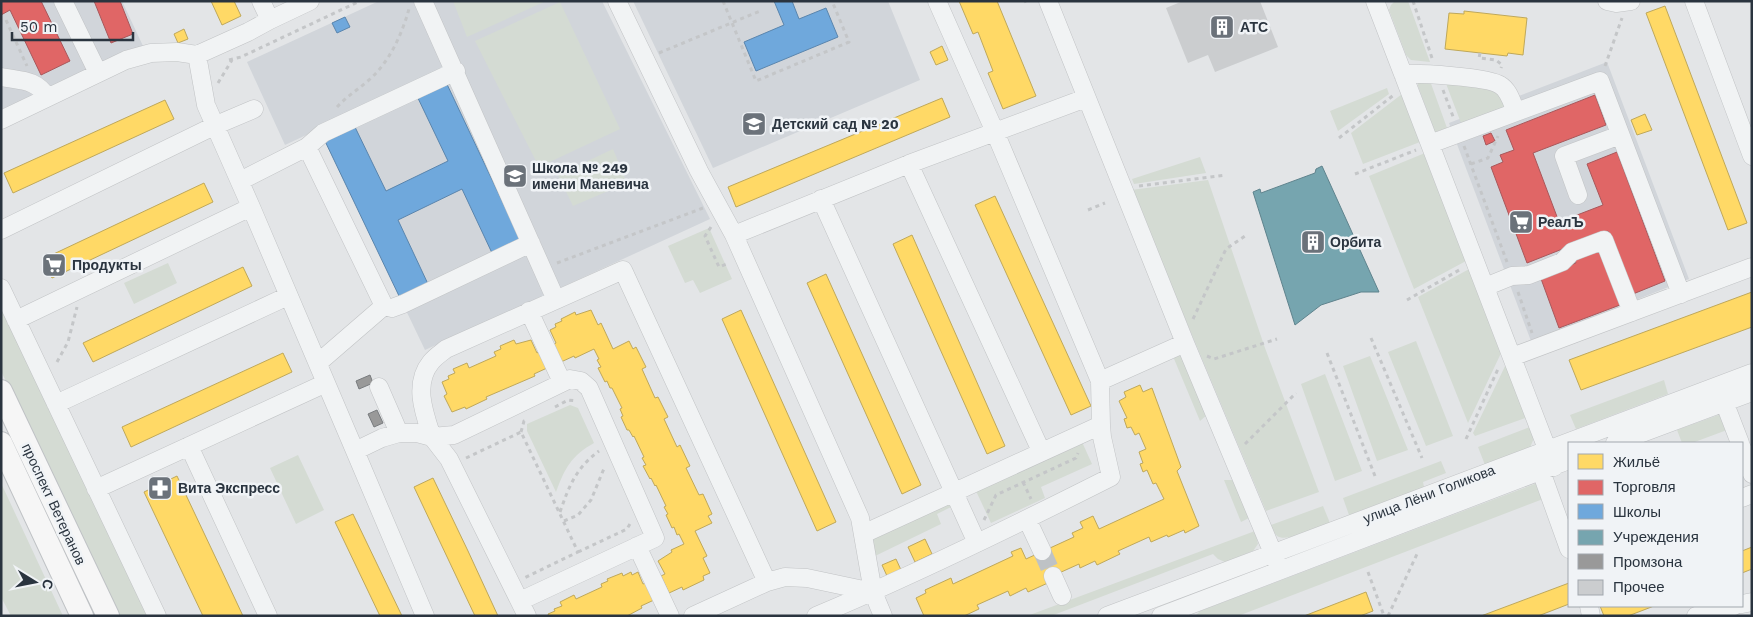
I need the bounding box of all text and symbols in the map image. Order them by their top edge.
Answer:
scale bar [12,10,134,42]
building icon: АТС [1209,14,1235,40]
text: 50 m [20,18,57,36]
place label: АТС [1240,19,1268,35]
school or university icon: Детский сад № 20 [741,111,767,137]
place label: Детский сад № 20 [772,116,899,132]
place label: Школа № 249 имени Маневича [532,160,649,192]
school or university icon: Школа № 249 имени Маневича [502,163,528,189]
supermarket icon: РеалЪ [1508,209,1534,235]
place label: РеалЪ [1538,214,1584,230]
building icon: Орбита [1300,229,1326,255]
place label: Орбита [1330,234,1382,250]
supermarket icon: Продукты [41,252,67,278]
place label: Продукты [72,257,142,273]
street label: проспект Ветеранов [19,441,89,567]
legend [1568,442,1743,607]
text: Жильё [1613,453,1660,471]
street label: улица Лёни Голикова [1361,461,1497,527]
pharmacy icon: Вита Экспресс [147,475,173,501]
text: Торговля [1613,478,1676,496]
place label: Вита Экспресс [178,480,280,496]
text: Школы [1613,503,1661,521]
text: Учреждения [1613,528,1699,546]
text: Промзона [1613,553,1683,571]
north arrow [10,557,60,607]
text: С [39,578,57,591]
text: Прочее [1613,578,1665,596]

